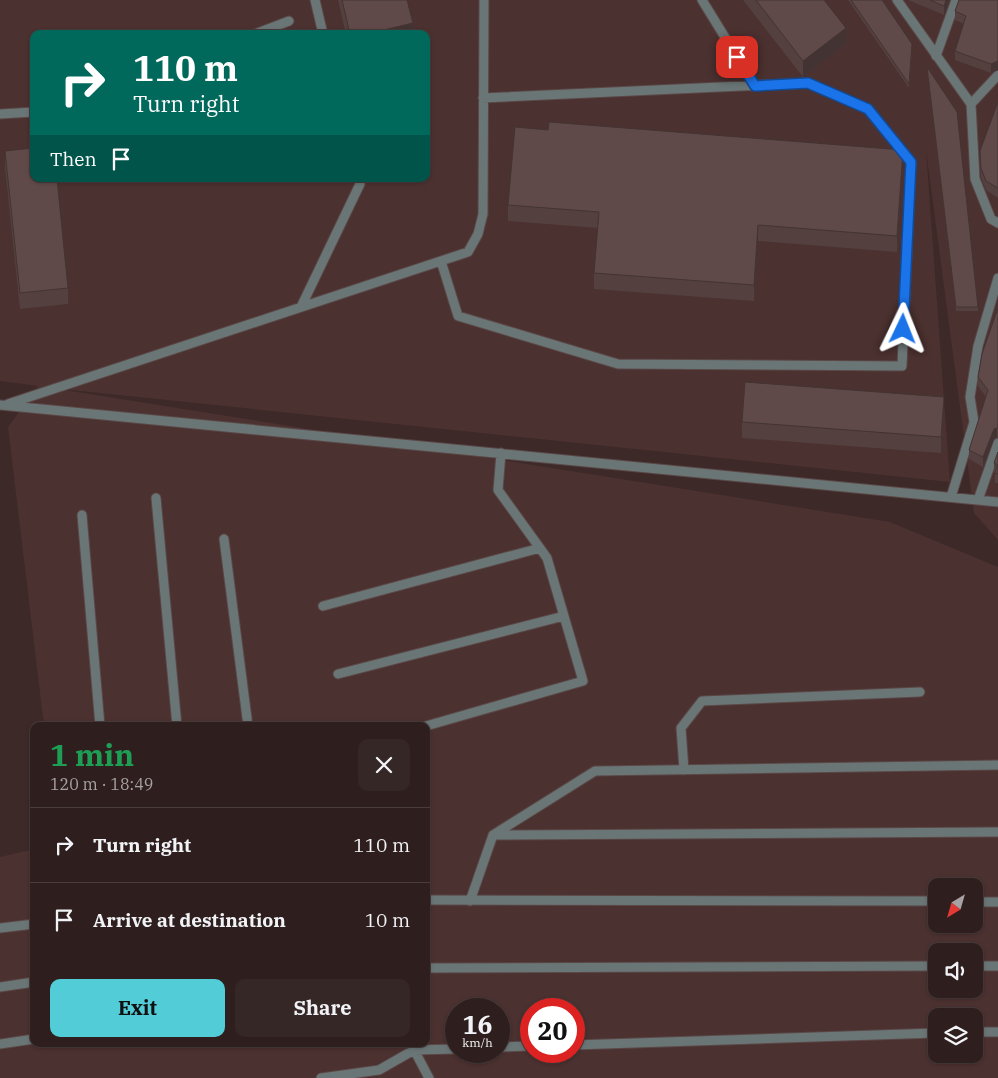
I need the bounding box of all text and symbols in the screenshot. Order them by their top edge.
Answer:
pin [716,36,758,78]
icon: arrive [723,43,751,71]
text: 110 m [133,45,238,91]
icon: right [50,50,115,115]
text: Turn right [133,89,240,118]
icon: arrive [107,145,135,173]
text: Then [50,147,97,171]
position arrow [876,302,928,354]
text: 1 min [50,735,134,774]
button: close [358,739,410,791]
text: 120 m · 18:49 [50,774,153,794]
icon: right [50,831,78,859]
text: Turn right [93,833,191,857]
text: 110 m [353,833,410,857]
north arrow [928,878,982,932]
map controls [928,878,983,1063]
icon: arrive [50,906,78,934]
text: Arrive at destination [93,908,286,932]
text: 10 m [365,908,410,932]
button: sound [928,943,983,998]
button: Exit [50,979,225,1037]
button: Share [235,979,410,1037]
speed limit sign: 20 [520,998,585,1063]
text: 16 [462,1008,493,1041]
button: layers [928,1008,983,1063]
text: km/h [462,1035,493,1050]

